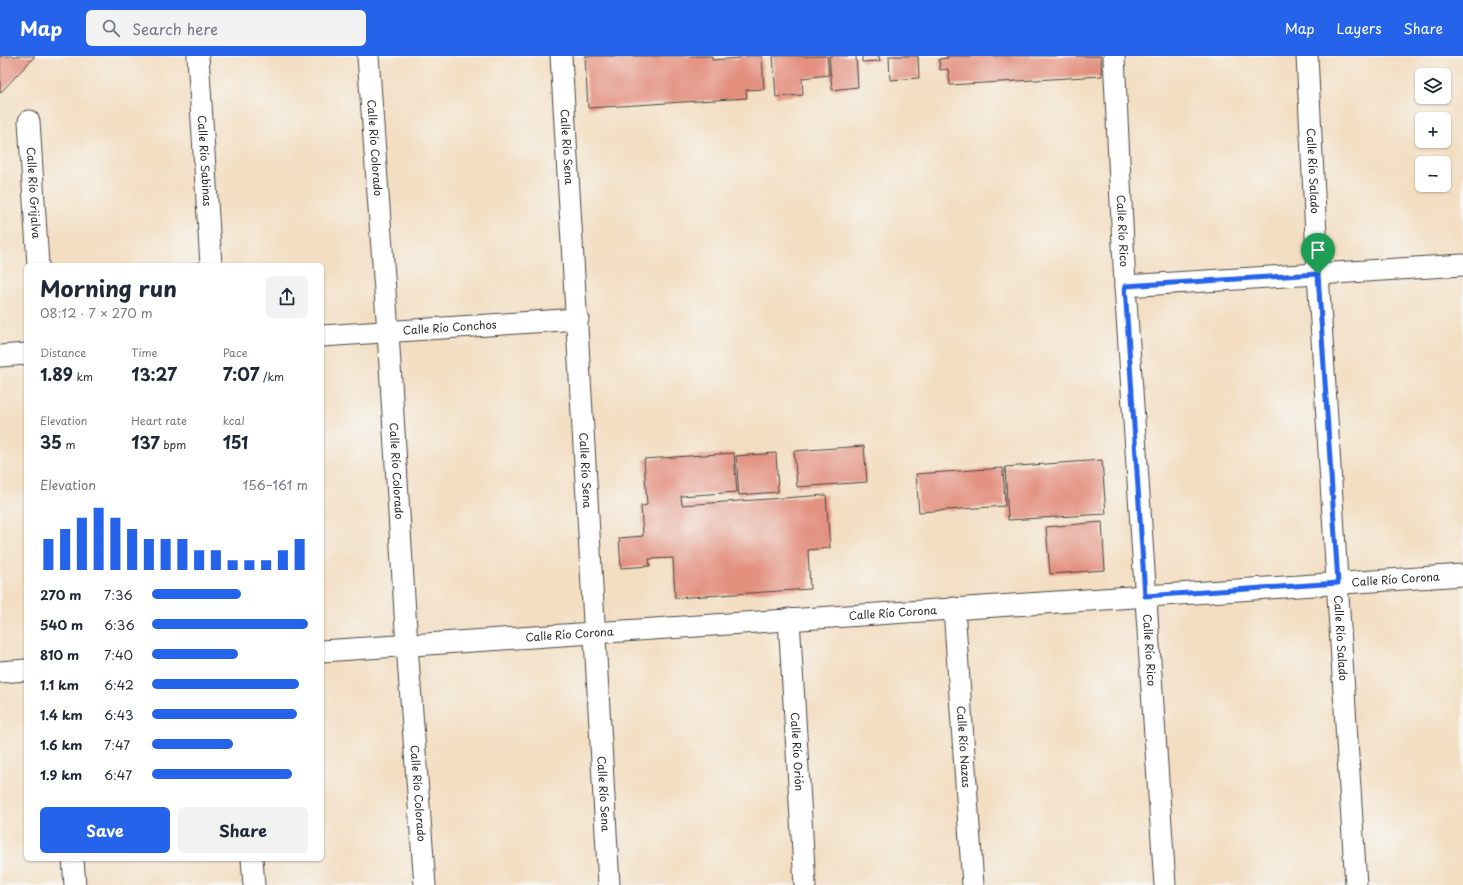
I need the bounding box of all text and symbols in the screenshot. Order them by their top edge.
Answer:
search box [86,10,366,46]
text: Map [20,14,62,42]
icon: search [100,17,122,39]
text: Search here [132,17,218,40]
text: Map [1285,18,1315,39]
text: Layers [1337,18,1382,39]
text: Share [1404,18,1443,39]
map controls [1415,68,1451,192]
button: layers [1415,68,1451,104]
street label: Calle Río Colorado [363,99,387,197]
street label: Calle Río Sena [556,108,578,185]
button: + [1415,112,1451,148]
street label: Calle Río Sabinas [194,115,216,207]
street label: Calle Río Salado [1303,128,1324,214]
street label: Calle Río Grijalva [23,146,45,240]
button: − [1415,156,1451,192]
street label: Calle Río Rico [1113,194,1133,267]
pin [1301,233,1335,274]
icon: arrive [1307,239,1329,261]
text: Morning run [40,271,177,304]
button: share [266,276,308,318]
text: 08:12 · 7 × 270 m [40,303,153,322]
street label: Calle Río Conchos [402,315,497,339]
text: Distance [40,344,86,361]
text: Time [131,344,157,361]
text: Pace [223,344,247,361]
text: 1.89 [40,361,73,387]
text: 13:27 [131,361,177,387]
text: 7:07 [223,361,259,387]
text: km [73,368,93,385]
text: /km [259,368,284,385]
text: Elevation [40,412,87,429]
text: Heart rate [131,412,187,429]
text: kcal [223,412,245,429]
street label: Calle Río Colorado [385,422,408,520]
text: 35 [40,429,62,455]
text: 137 [131,429,160,455]
text: 151 [223,429,248,455]
street label: Calle Río Sena [575,432,596,509]
text: m [62,436,76,453]
text: bpm [160,436,186,453]
text: Elevation [40,475,96,494]
text: 156–161 m [242,475,308,494]
street label: Calle Río Corona [1351,568,1440,590]
text: 270 m [40,585,81,604]
text: 7:36 [104,585,133,604]
street label: Calle Río Salado [1330,595,1352,681]
street label: Calle Río Corona [848,601,937,624]
street label: Calle Río Rico [1139,613,1161,686]
text: 540 m [40,615,83,634]
text: 6:36 [104,615,135,634]
street label: Calle Río Corona [525,623,614,645]
text: 810 m [40,645,79,664]
text: 7:40 [104,645,133,664]
text: 1.1 km [40,675,79,694]
text: 6:42 [104,675,134,694]
text: 1.4 km [40,705,83,724]
text: 6:43 [104,705,134,724]
street label: Calle Río Nazas [953,705,975,788]
street label: Calle Río Orión [787,712,808,792]
text: 1.6 km [40,735,82,754]
text: 7:47 [104,735,130,754]
street label: Calle Río Colorado [406,744,431,842]
street label: Calle Río Sena [593,755,615,832]
text: 1.9 km [40,765,82,784]
text: 6:47 [104,765,132,784]
button: Save [40,807,170,853]
button: Share [178,807,308,853]

